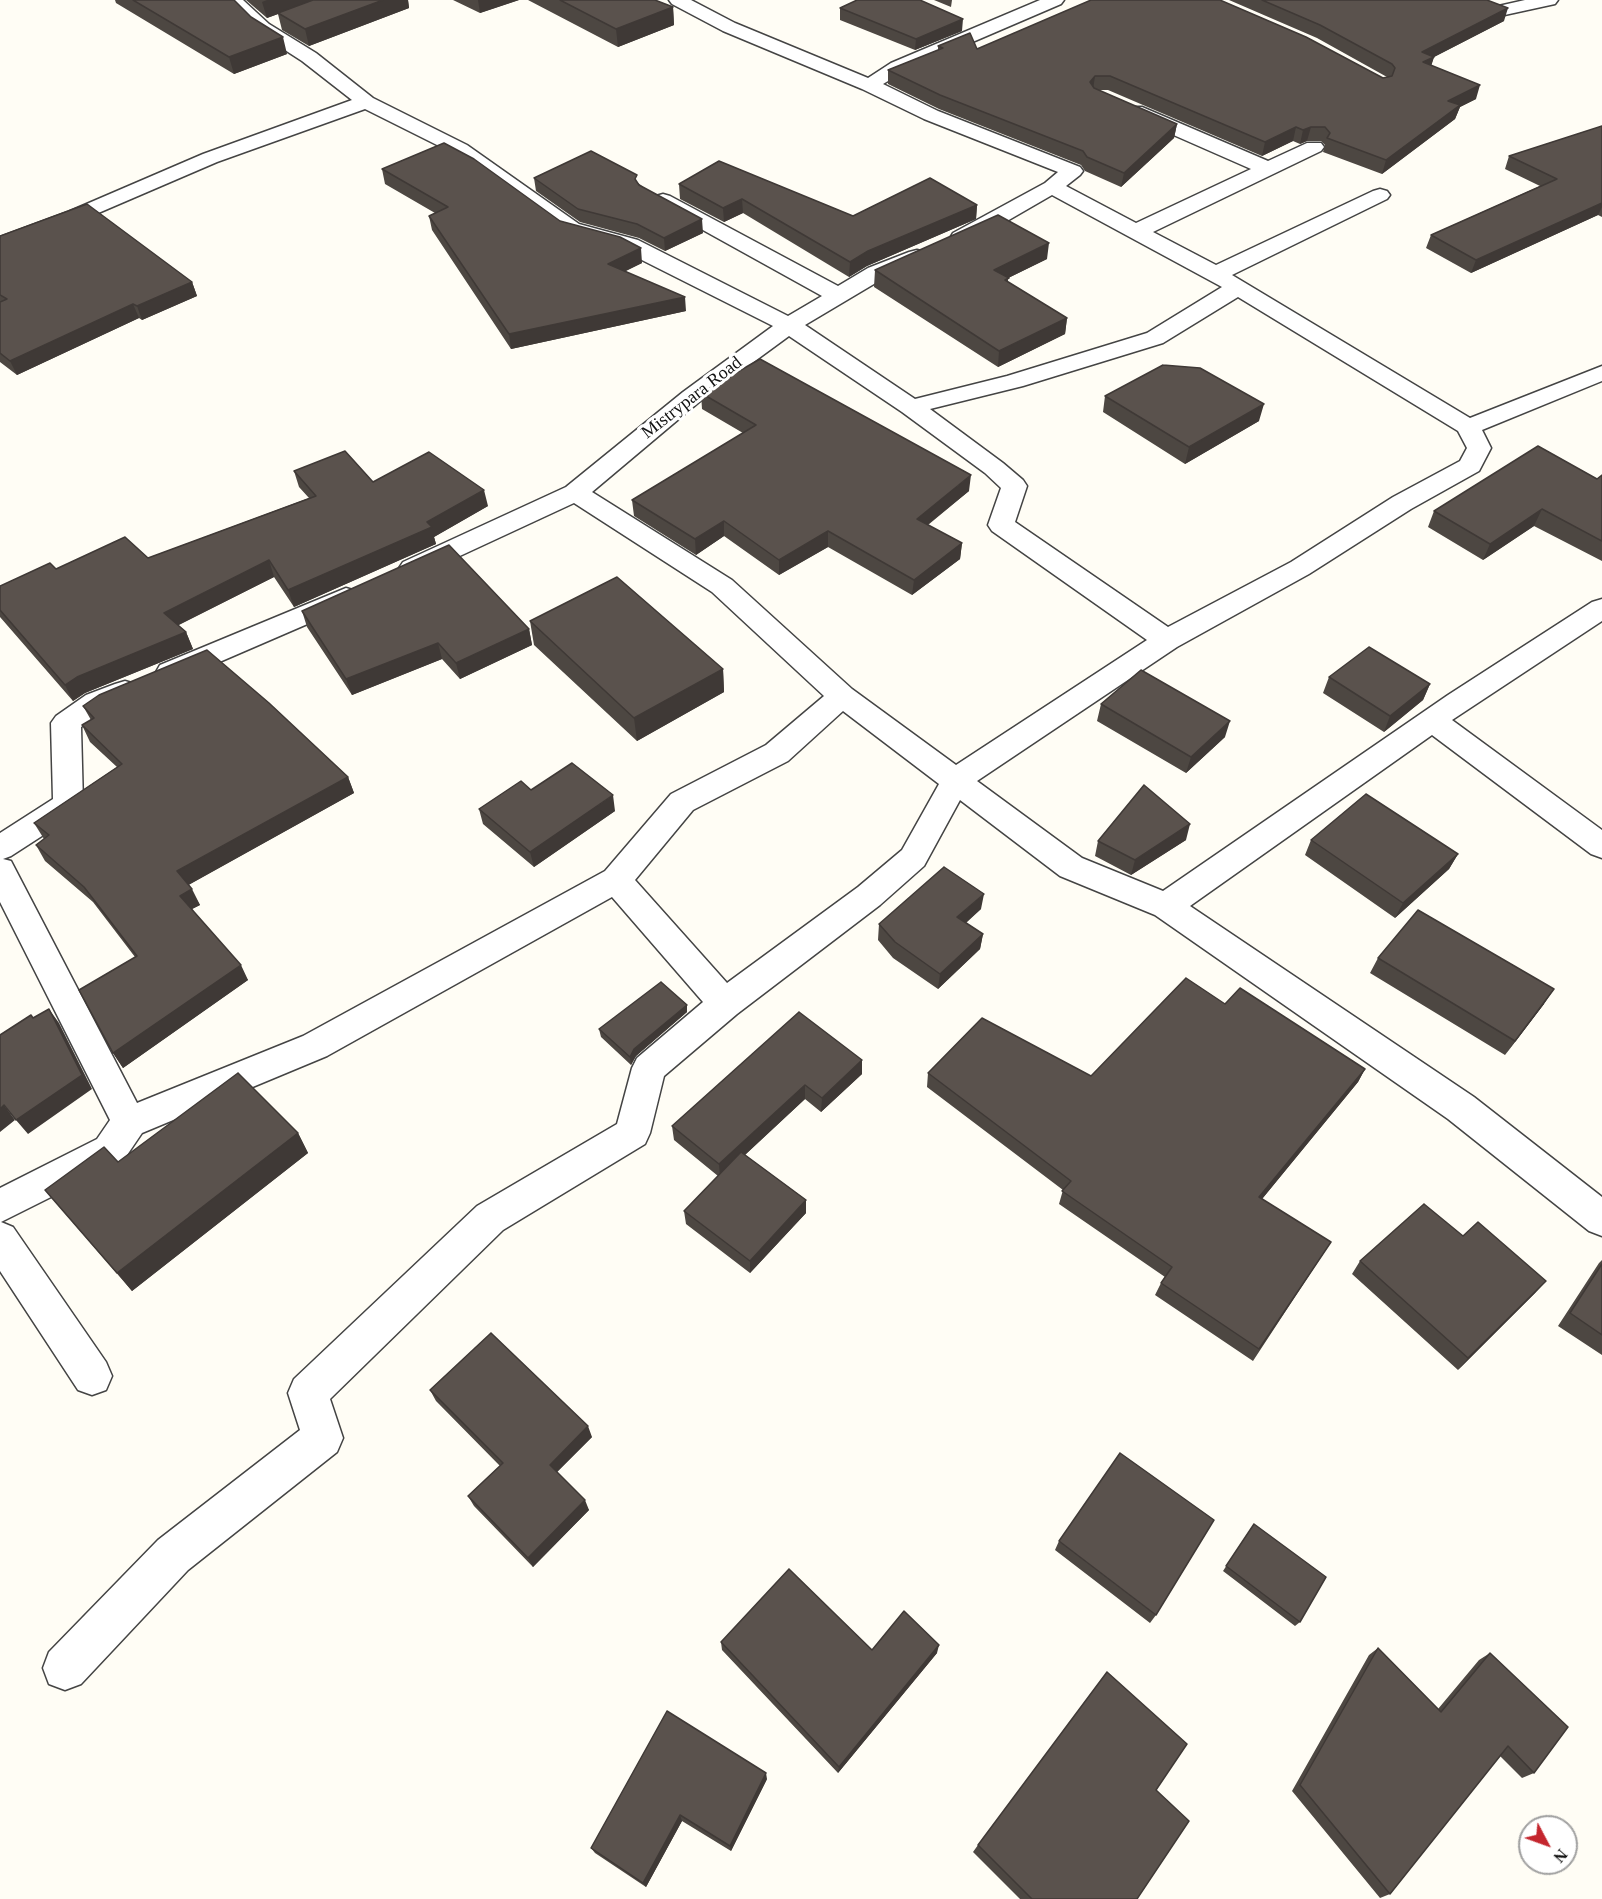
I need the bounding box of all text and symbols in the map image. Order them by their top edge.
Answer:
street label: Mistrypara Road [637,352,747,444]
north arrow [1518,1815,1578,1875]
text: N [1550,1846,1571,1866]

